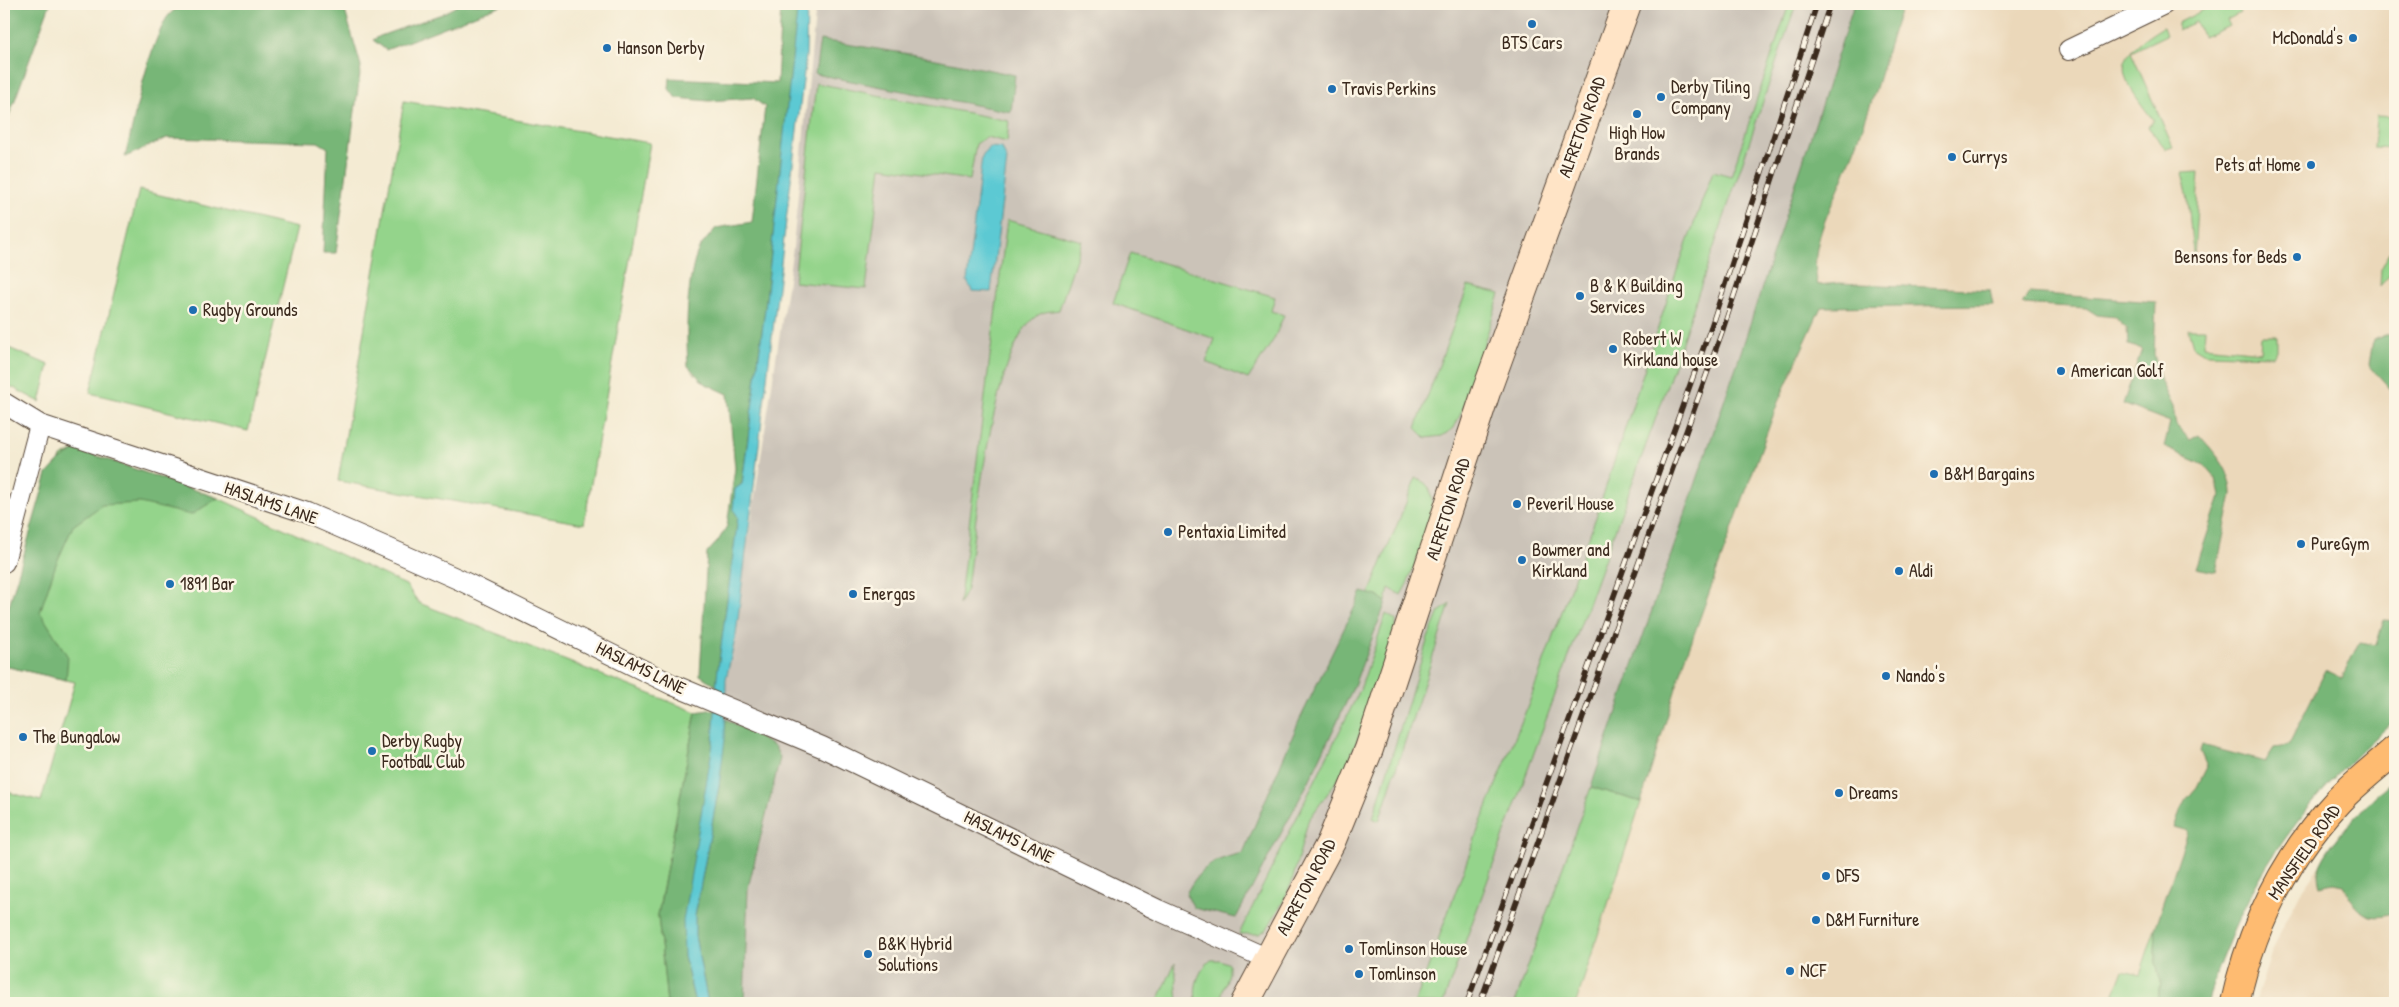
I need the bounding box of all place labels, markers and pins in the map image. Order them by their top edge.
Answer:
marker: BTS Cars [1526,18,1538,30]
place label: McDonald's [2273,25,2343,50]
place label: BTS Cars [1502,30,1562,55]
marker: McDonald's [2347,32,2359,44]
place label: Hanson Derby [617,35,705,60]
marker: Hanson Derby [601,42,613,54]
place label: Derby Tiling Company [1671,74,1750,120]
place label: Travis Perkins [1342,76,1436,101]
marker: Travis Perkins [1326,83,1338,95]
marker: Derby Tiling Company [1655,91,1667,103]
marker: High How Brands [1631,108,1643,120]
place label: High How Brands [1609,120,1665,166]
place label: Currys [1962,144,2008,169]
marker: Currys [1946,151,1958,163]
place label: Pets at Home [2215,152,2301,177]
marker: Pets at Home [2305,159,2317,171]
place label: Bensons for Beds [2174,244,2287,269]
marker: Bensons for Beds [2291,251,2303,263]
place label: B & K Building Services [1590,273,1683,319]
marker: B & K Building Services [1574,290,1586,302]
place label: Rugby Grounds [203,297,298,322]
marker: Rugby Grounds [187,304,199,316]
place label: Robert W Kirkland house [1623,326,1718,372]
marker: Robert W Kirkland house [1607,343,1619,355]
place label: American Golf [2071,358,2164,383]
marker: American Golf [2055,365,2067,377]
place label: B&M Bargains [1944,461,2035,486]
marker: B&M Bargains [1928,468,1940,480]
place label: Peveril House [1527,491,1614,516]
marker: Peveril House [1511,498,1523,510]
place label: Pentaxia Limited [1178,519,1286,544]
marker: Pentaxia Limited [1162,526,1174,538]
place label: PureGym [2311,531,2369,556]
place label: Bowmer and Kirkland [1532,537,1609,583]
marker: PureGym [2295,538,2307,550]
marker: Bowmer and Kirkland [1516,554,1528,566]
place label: Aldi [1909,558,1934,583]
marker: Aldi [1893,565,1905,577]
place label: 1891 Bar [180,571,235,596]
marker: 1891 Bar [164,578,176,590]
place label: Energas [863,581,915,606]
marker: Energas [847,588,859,600]
place label: Nando's [1896,663,1945,688]
marker: Nando's [1880,670,1892,682]
place label: The Bungalow [33,724,120,749]
place label: Derby Rugby Football Club [381,728,465,774]
marker: The Bungalow [17,731,29,743]
marker: Derby Rugby Football Club [366,745,378,757]
place label: Dreams [1849,780,1898,805]
marker: Dreams [1833,787,1845,799]
place label: DFS [1836,863,1860,888]
marker: DFS [1820,870,1832,882]
place label: D&M Furniture [1826,907,1919,932]
marker: D&M Furniture [1810,914,1822,926]
place label: B&K Hybrid Solutions [878,931,952,977]
place label: Tomlinson House [1359,936,1467,961]
marker: Tomlinson House [1343,943,1355,955]
marker: B&K Hybrid Solutions [862,948,874,960]
place label: NCF [1800,958,1827,983]
place label: Tomlinson [1369,961,1436,986]
marker: NCF [1784,965,1796,977]
marker: Tomlinson [1353,968,1365,980]

